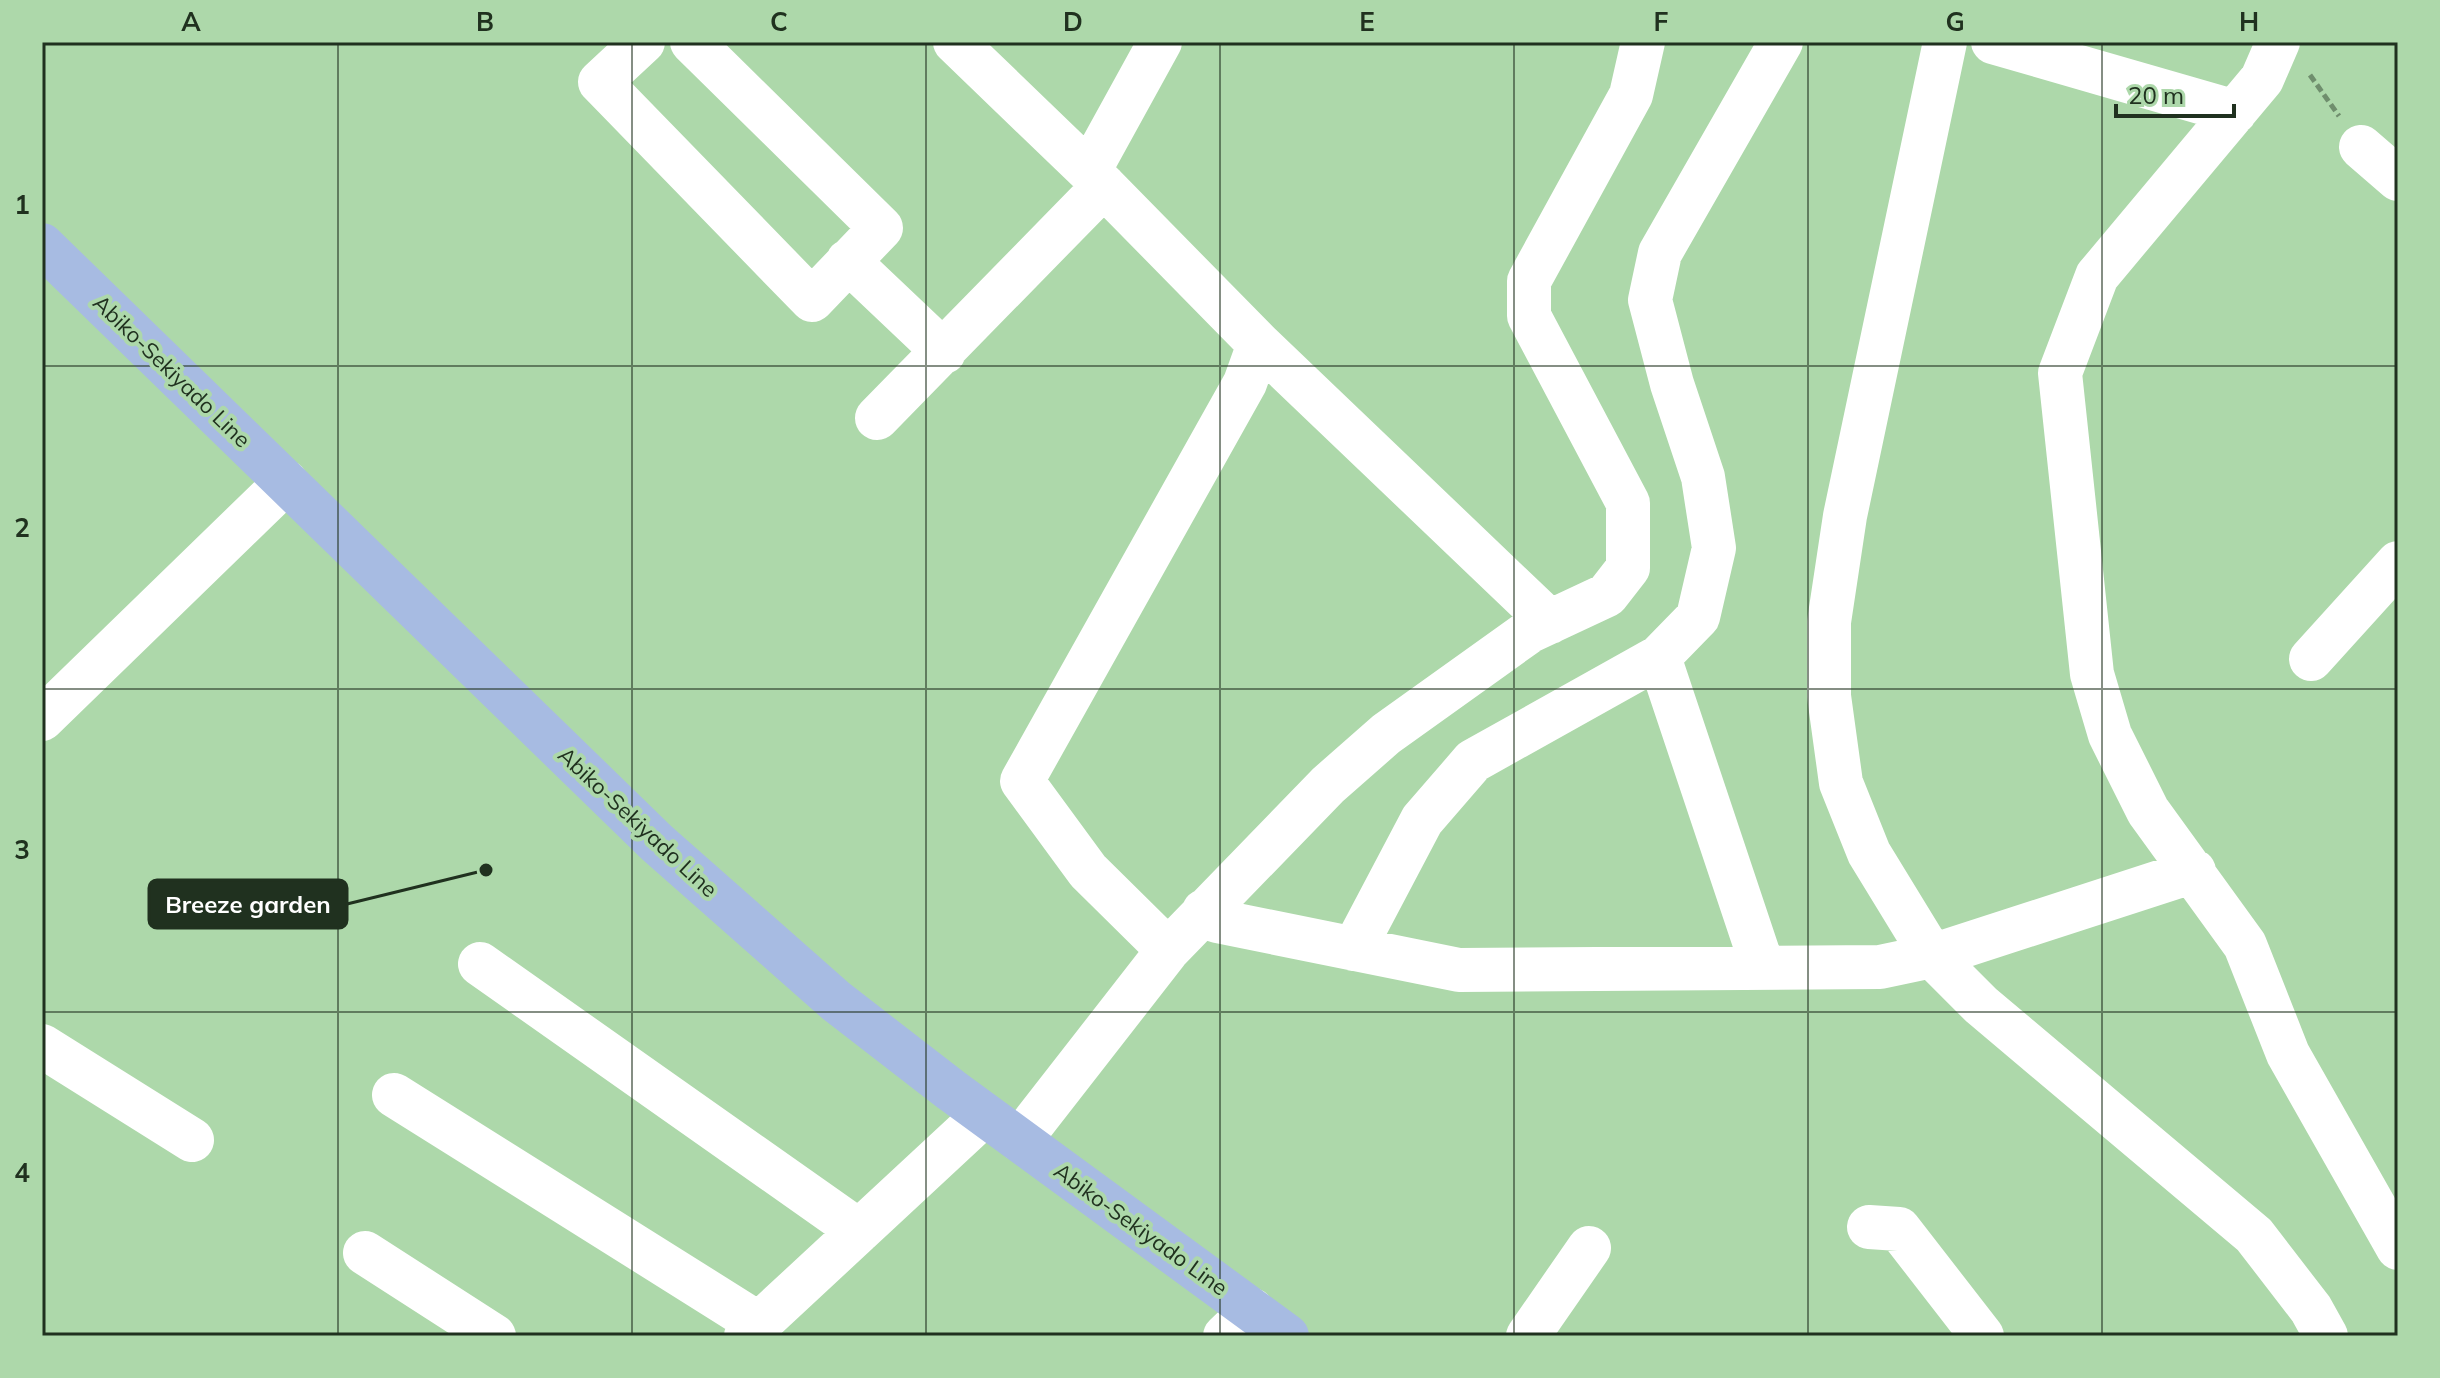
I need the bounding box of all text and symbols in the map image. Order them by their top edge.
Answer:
text: A [181,5,201,38]
text: B [476,5,494,38]
text: C [770,5,788,38]
text: D [1063,5,1083,38]
text: E [1359,5,1375,38]
text: F [1654,5,1669,38]
text: G [1945,5,1965,38]
text: H [2239,5,2259,38]
scale bar [2116,68,2234,118]
text: 20 m [2128,80,2184,110]
text: 1 [14,188,30,221]
street label: Abiko-Sekiyado Line [87,289,257,453]
text: 2 [14,511,30,544]
street label: Abiko-Sekiyado Line [552,741,724,903]
text: 3 [14,833,30,866]
callout: Breeze garden [149,880,347,928]
text: Breeze garden [165,889,331,919]
text: 4 [14,1156,30,1189]
street label: Abiko-Sekiyado Line [1049,1157,1233,1301]

